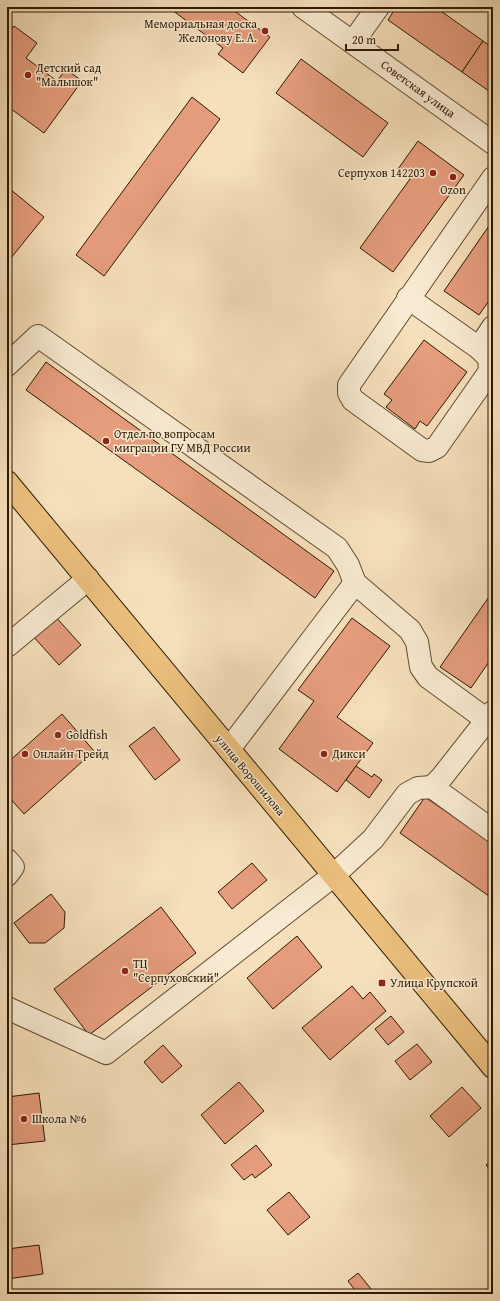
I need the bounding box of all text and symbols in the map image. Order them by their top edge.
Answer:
place label: Мемориальная доска Желонову Е. А. [144,15,257,46]
marker: Мемориальная доска Желонову Е. А. [260,26,270,36]
scale bar [346,26,398,52]
text: 20 m [352,31,376,48]
street label: Советская улица [378,56,459,122]
place label: Детский сад "Малышок" [35,59,102,90]
marker: Детский сад "Малышок" [23,70,33,80]
place label: Серпухов 142203 [338,164,425,181]
marker: Серпухов 142203 [428,168,438,178]
marker: Ozon [448,172,458,182]
place label: Ozon [440,181,466,198]
place label: Отдел по вопросам миграции ГУ МВД России [114,425,251,456]
marker: Отдел по вопросам миграции ГУ МВД России [101,436,111,446]
place label: Goldfish [66,726,108,743]
marker: Goldfish [53,730,63,740]
street label: улица Ворошилова [211,730,290,819]
place label: Онлайн Трейд [33,745,109,762]
place label: Дикси [331,745,366,762]
marker: Онлайн Трейд [20,749,30,759]
marker: Дикси [319,749,329,759]
place label: ТЦ "Серпуховский" [133,955,219,986]
marker: ТЦ "Серпуховский" [120,966,130,976]
place label: Улица Крупской [390,974,478,991]
marker: Улица Крупской [377,978,387,988]
place label: Школа №6 [32,1110,87,1127]
marker: Школа №6 [19,1114,29,1124]

